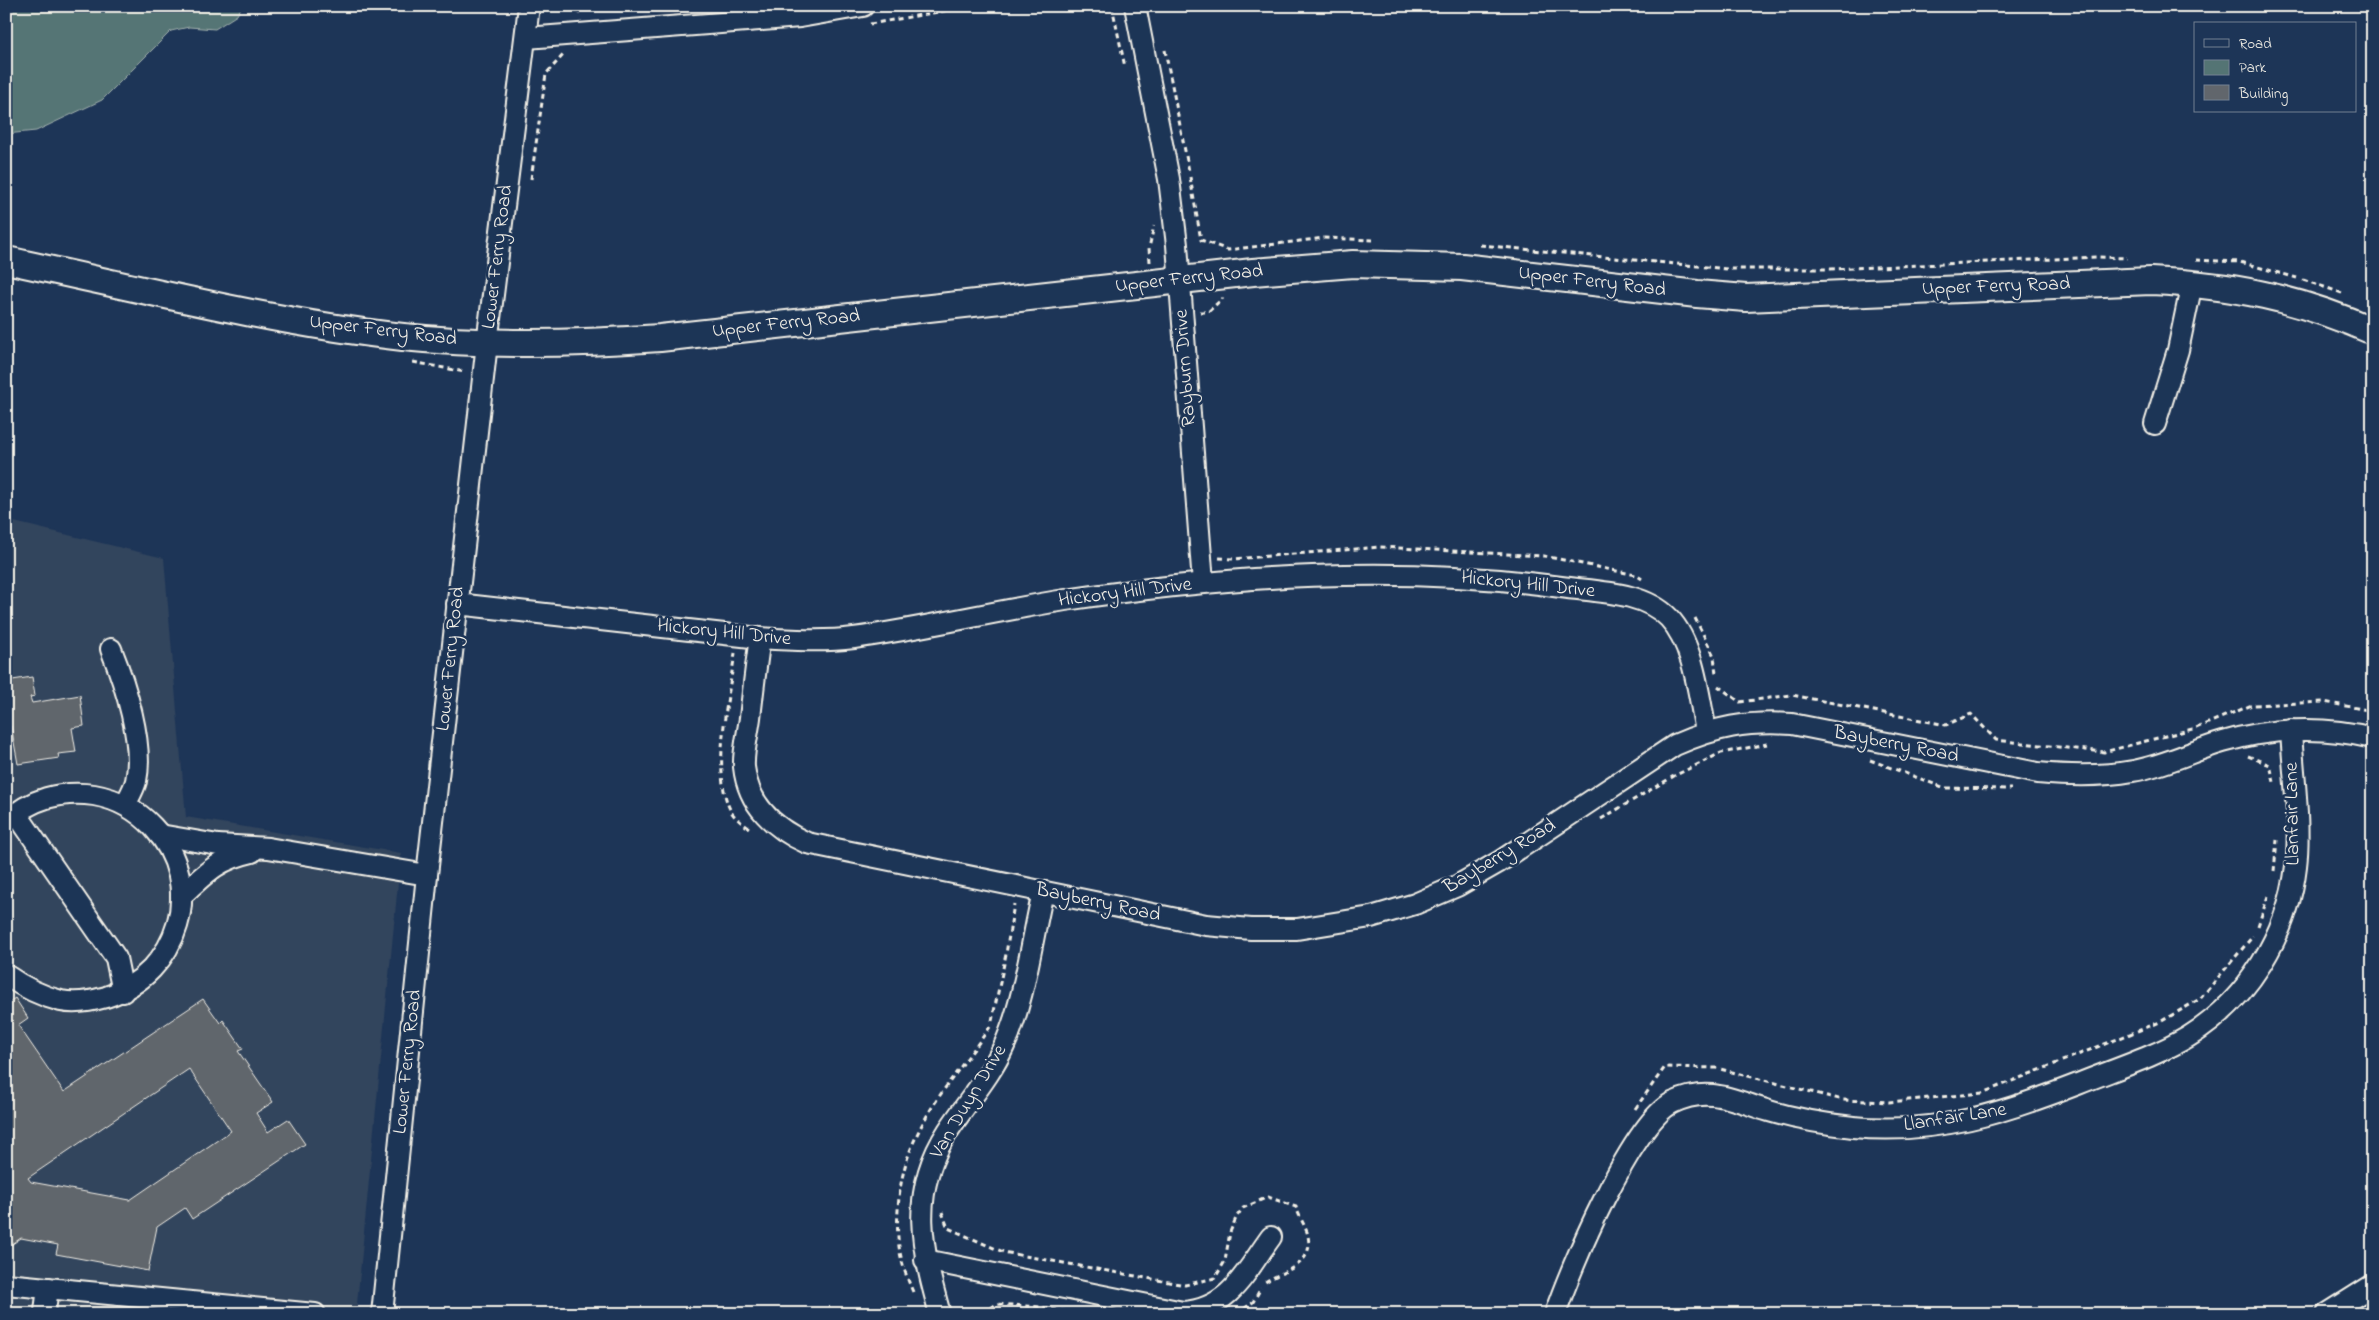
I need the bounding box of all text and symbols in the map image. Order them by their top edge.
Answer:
legend [2194,22,2356,112]
text: Road [2239,33,2272,55]
text: Park [2239,57,2267,79]
text: Building [2238,83,2288,106]
street label: Lower Ferry Road [475,183,521,331]
street label: Upper Ferry Road [1114,257,1264,301]
street label: Upper Ferry Road [1517,259,1667,305]
street label: Upper Ferry Road [1921,270,2071,304]
street label: Upper Ferry Road [711,302,861,346]
street label: Upper Ferry Road [308,308,458,354]
street label: Rayburn Drive [1167,308,1205,428]
street label: Hickory Hill Drive [1460,564,1596,606]
street label: Hickory Hill Drive [1057,570,1193,616]
street label: Lower Ferry Road [429,585,473,733]
street label: Hickory Hill Drive [656,612,792,654]
street label: Bayberry Road [1830,718,1961,771]
street label: Llanfair Lane [2278,762,2308,866]
street label: Bayberry Road [1437,812,1562,903]
street label: Bayberry Road [1032,875,1163,930]
street label: Lower Ferry Road [386,988,430,1136]
street label: Van Duyn Drive [923,1039,1015,1166]
street label: Llanfair Lane [1902,1096,2008,1140]

